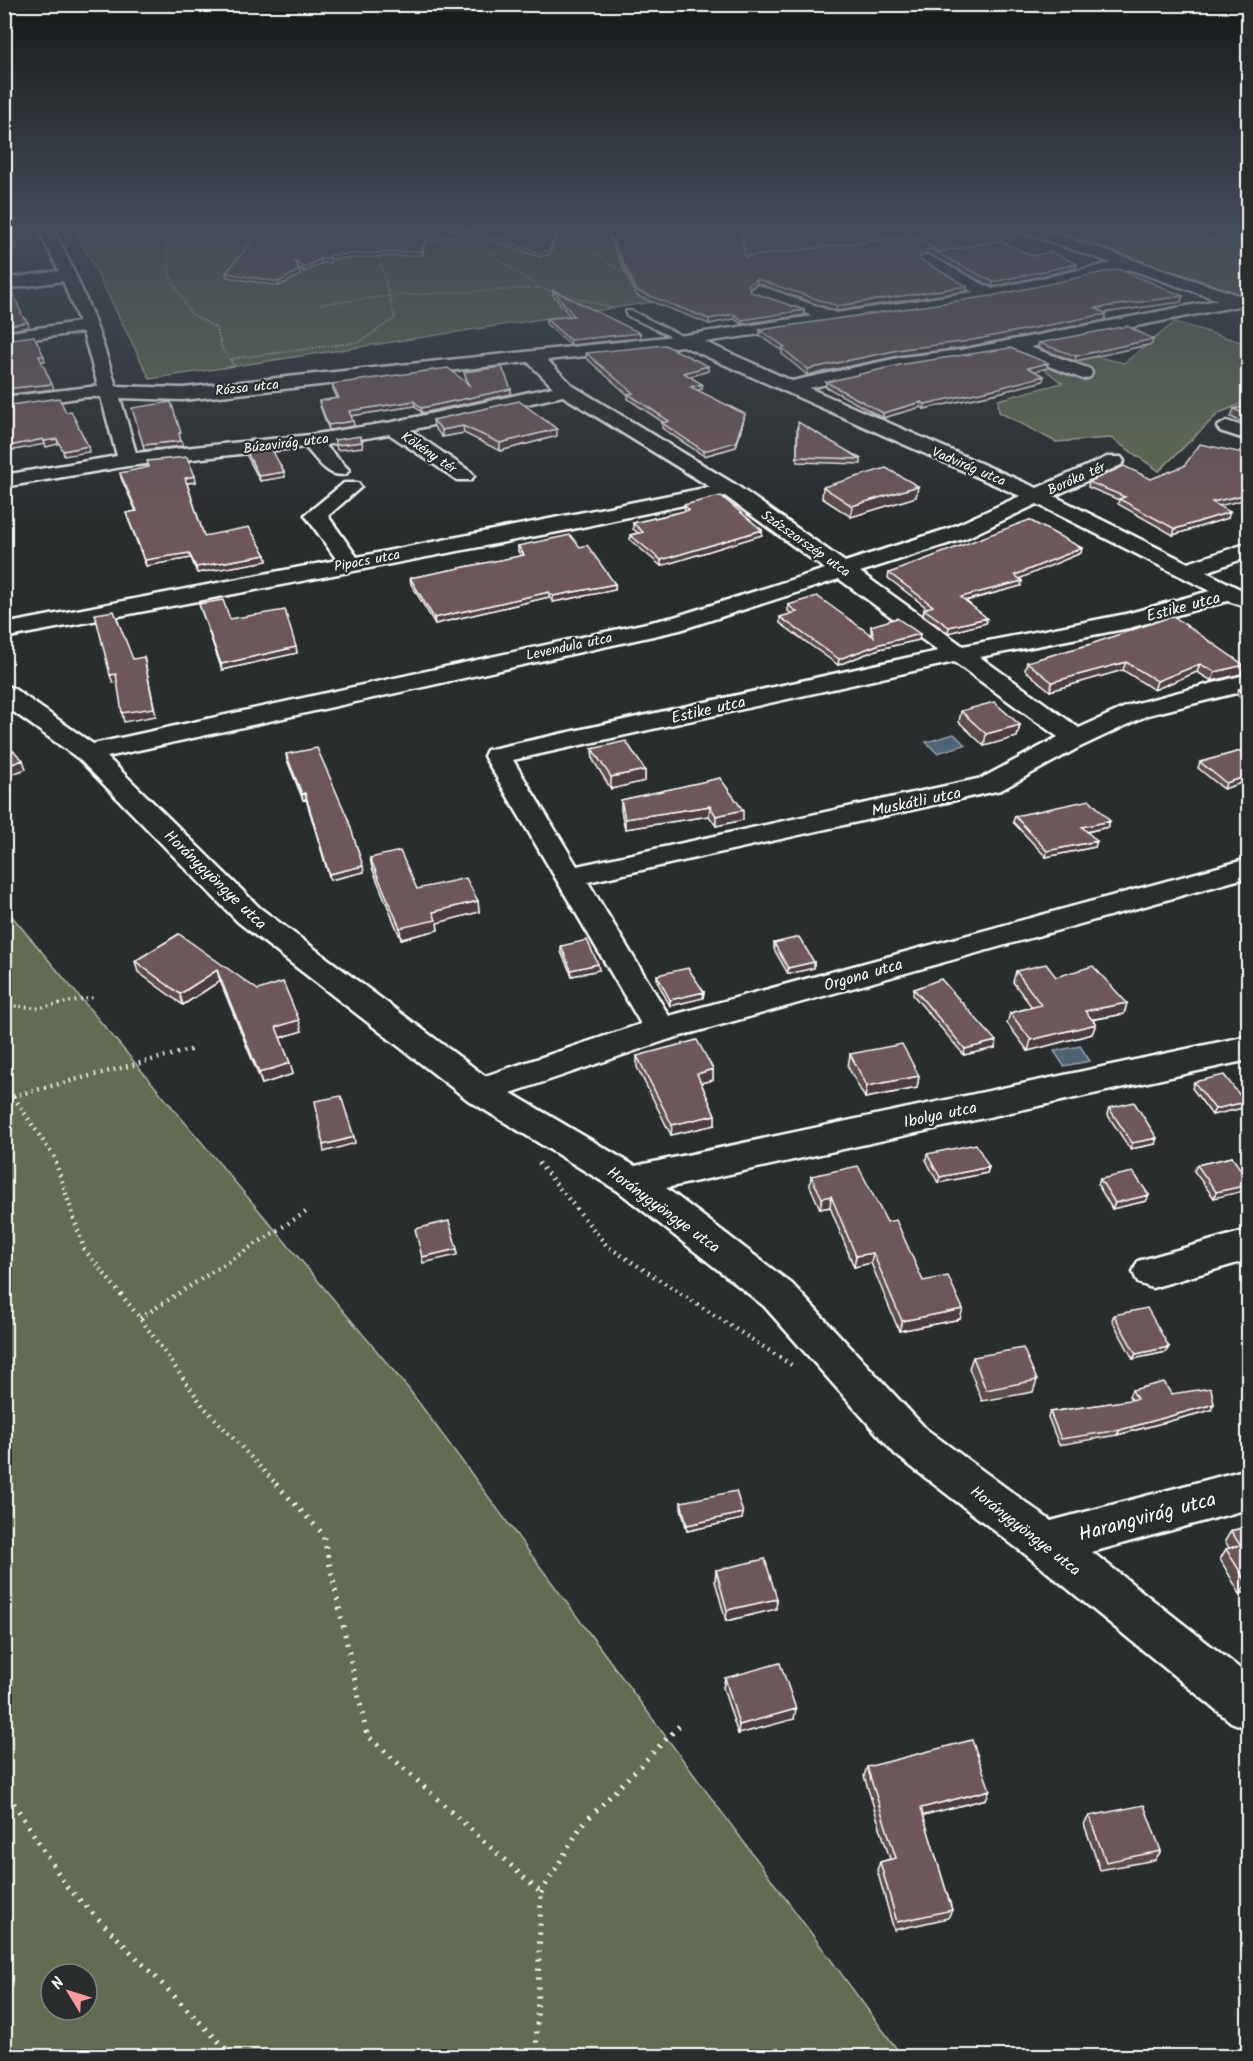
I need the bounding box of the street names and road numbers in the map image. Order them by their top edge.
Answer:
street label: Rózsa utca [214,374,280,402]
street label: Kökény tér [396,426,462,480]
street label: Búzavirág utca [242,428,330,460]
street label: Vadvirág utca [928,441,1009,492]
street label: Boróka tér [1044,456,1110,501]
street label: Százszorszép utca [756,505,855,583]
street label: Pipacs utca [332,544,402,578]
street label: Estike utca [1144,586,1223,629]
street label: Levendula utca [524,627,614,667]
street label: Estike utca [669,690,748,731]
street label: Muskátli utca [869,781,963,824]
street label: Horánygyöngye utca [158,824,272,936]
street label: Orgona utca [821,952,906,999]
street label: Ibolya utca [901,1095,979,1135]
street label: Horánygyöngye utca [601,1160,725,1260]
street label: Horánygyöngye utca [964,1480,1086,1583]
street label: Harangvirág utca [1075,1484,1220,1552]

